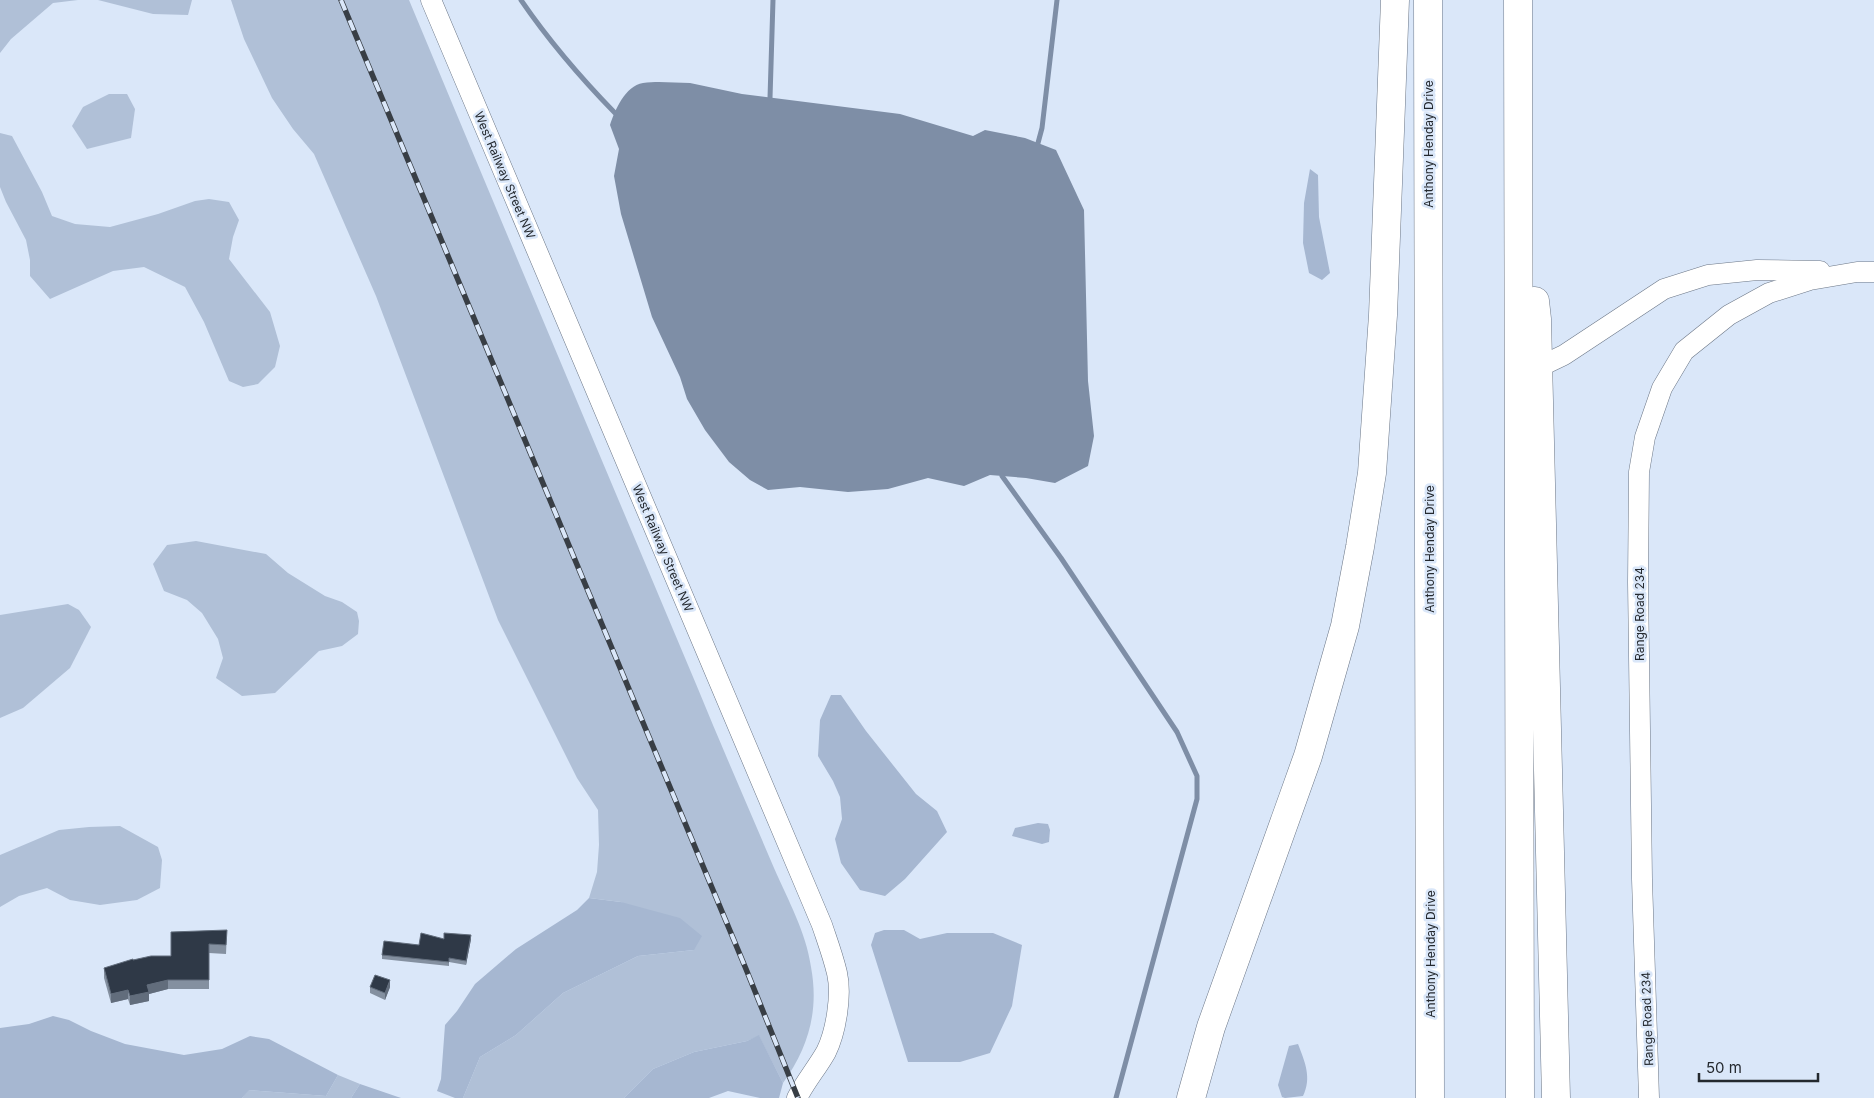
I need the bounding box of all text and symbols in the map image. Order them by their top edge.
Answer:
street label: Anthony Henday Drive [1421,80,1436,208]
street label: West Railway Street NW [471,109,539,241]
street label: West Railway Street NW [629,482,697,614]
street label: Anthony Henday Drive [1422,485,1437,613]
street label: Range Road 234 [1632,567,1647,661]
street label: Anthony Henday Drive [1423,890,1438,1018]
street label: Range Road 234 [1638,972,1656,1066]
scale bar [1699,1050,1818,1082]
text: 50 m [1706,1058,1742,1077]

